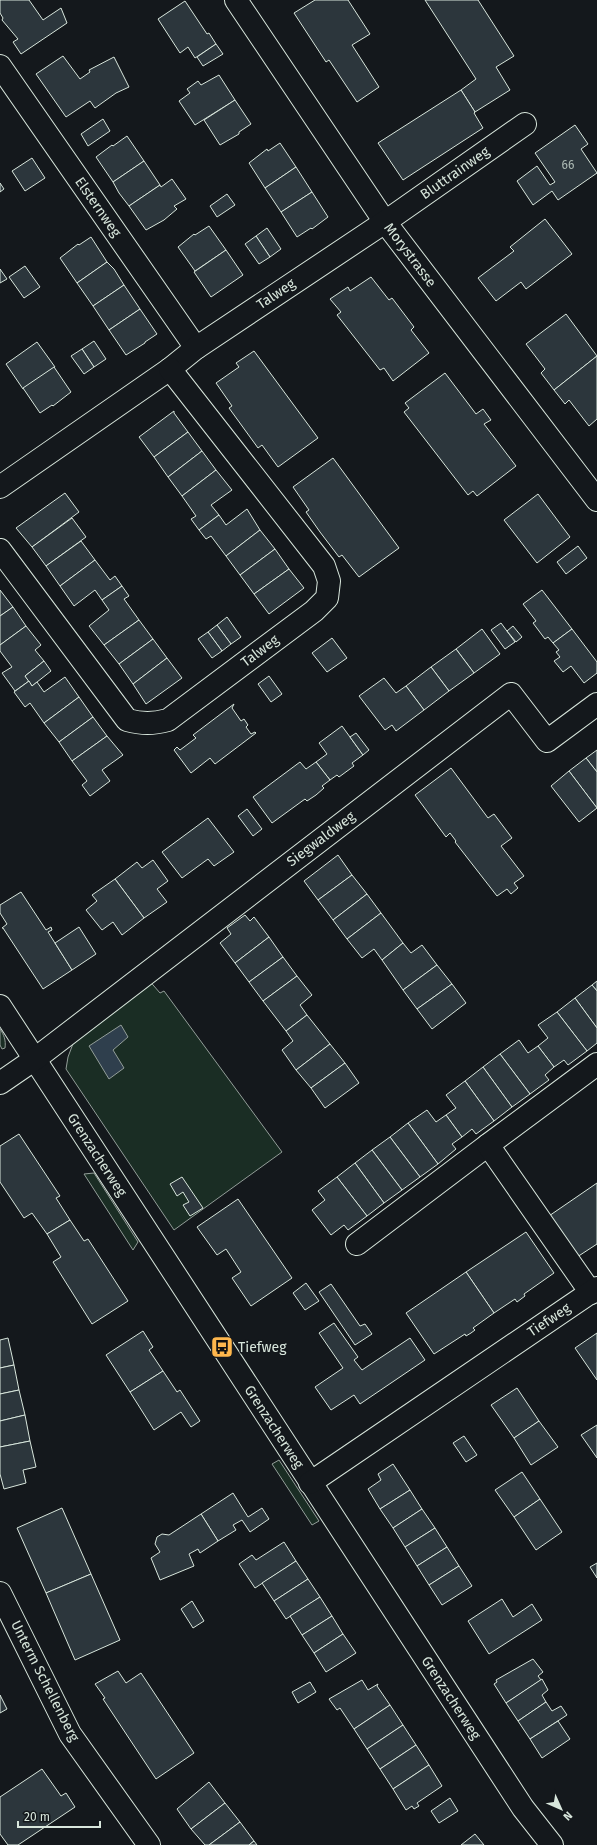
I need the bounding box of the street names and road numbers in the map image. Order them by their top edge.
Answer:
street label: Bluttrainweg [417,143,493,203]
street label: Elsternweg [71,174,125,241]
street label: Morystrasse [380,220,440,290]
street label: Talweg [253,275,299,313]
street label: Talweg [238,631,283,671]
street label: Siegwaldweg [283,807,359,870]
street label: Grenzacherweg [64,1110,131,1201]
street label: Tiefweg [524,1299,574,1341]
street label: Grenzacherweg [241,1382,308,1473]
street label: Unterm Schellenberg [7,1618,83,1745]
street label: Grenzacherweg [418,1653,485,1744]

